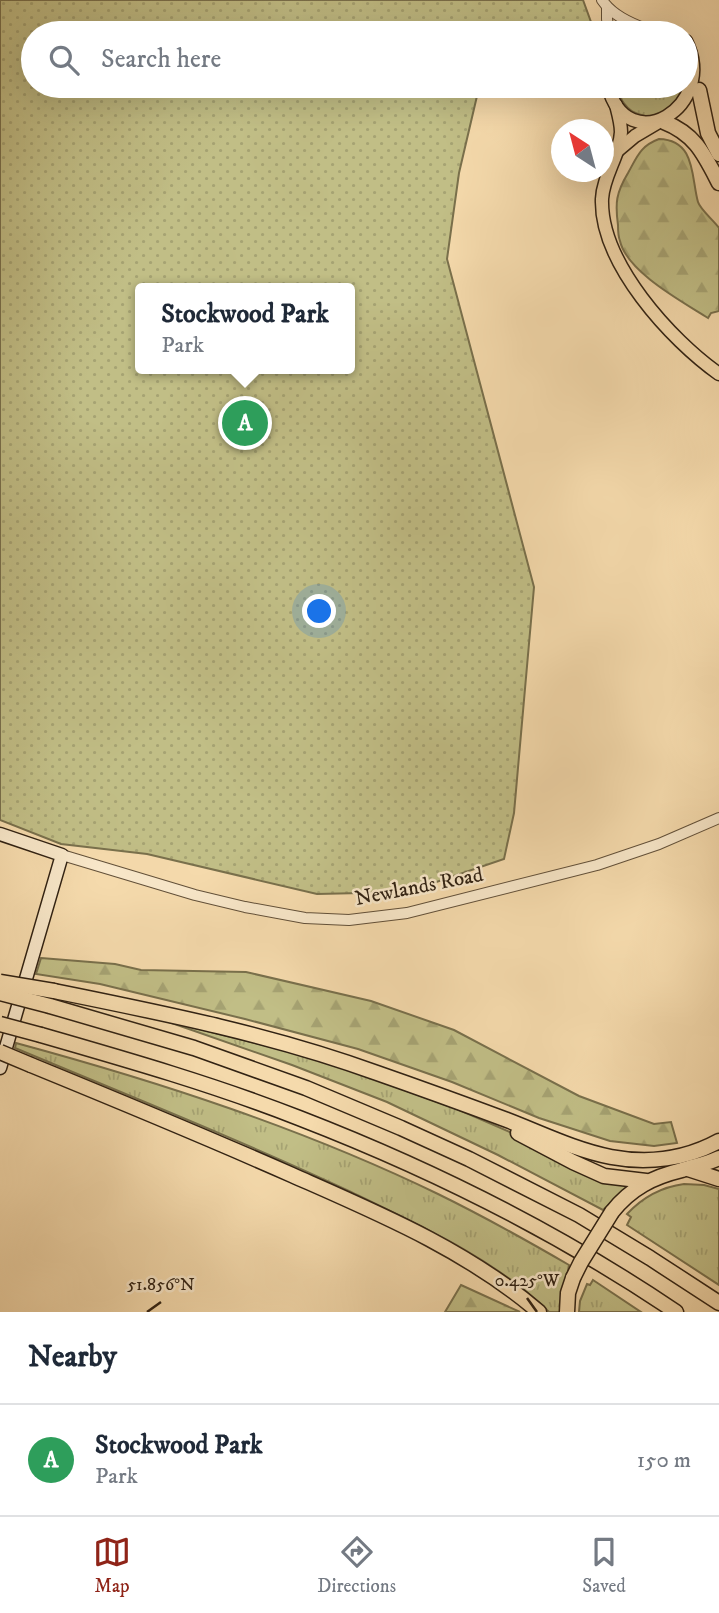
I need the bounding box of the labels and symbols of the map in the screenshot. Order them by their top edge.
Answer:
north arrow [551,119,614,182]
pin: A [222,397,268,449]
your location [302,594,336,628]
street label: Newlands Road [353,862,486,912]
text: 0.425°W [495,1270,560,1292]
text: 51.856°N [127,1274,195,1296]

